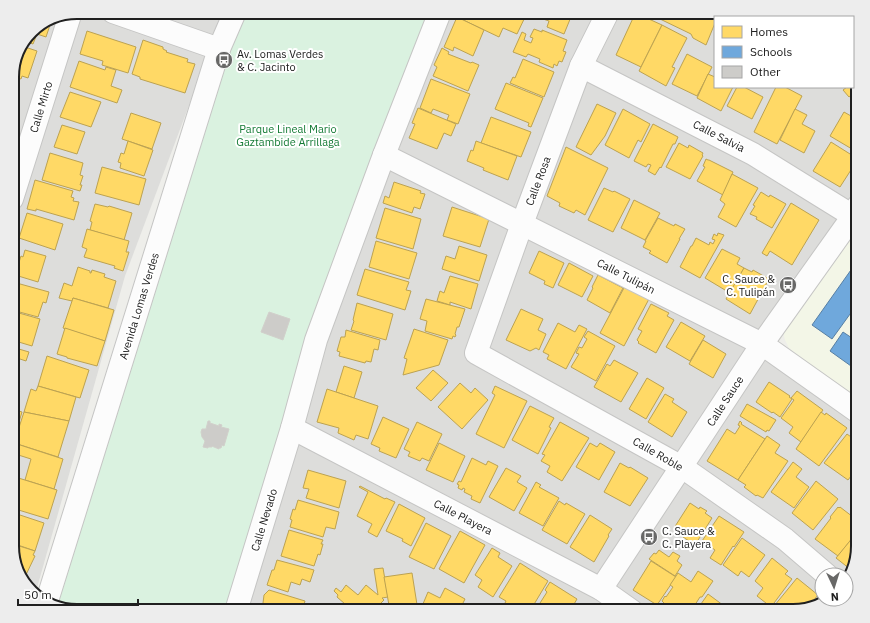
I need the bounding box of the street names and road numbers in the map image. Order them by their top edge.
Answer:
street label: Calle Mirto [27,80,55,134]
street label: Calle Salvia [691,117,747,155]
street label: Calle Rosa [522,154,554,208]
street label: Avenida Lomas Verdes [116,251,162,361]
street label: Calle Tulipán [595,255,657,297]
street label: Calle Sauce [704,373,746,429]
street label: Calle Roble [630,434,686,474]
street label: Calle Nevado [248,487,280,553]
street label: Calle Playera [431,496,495,538]

